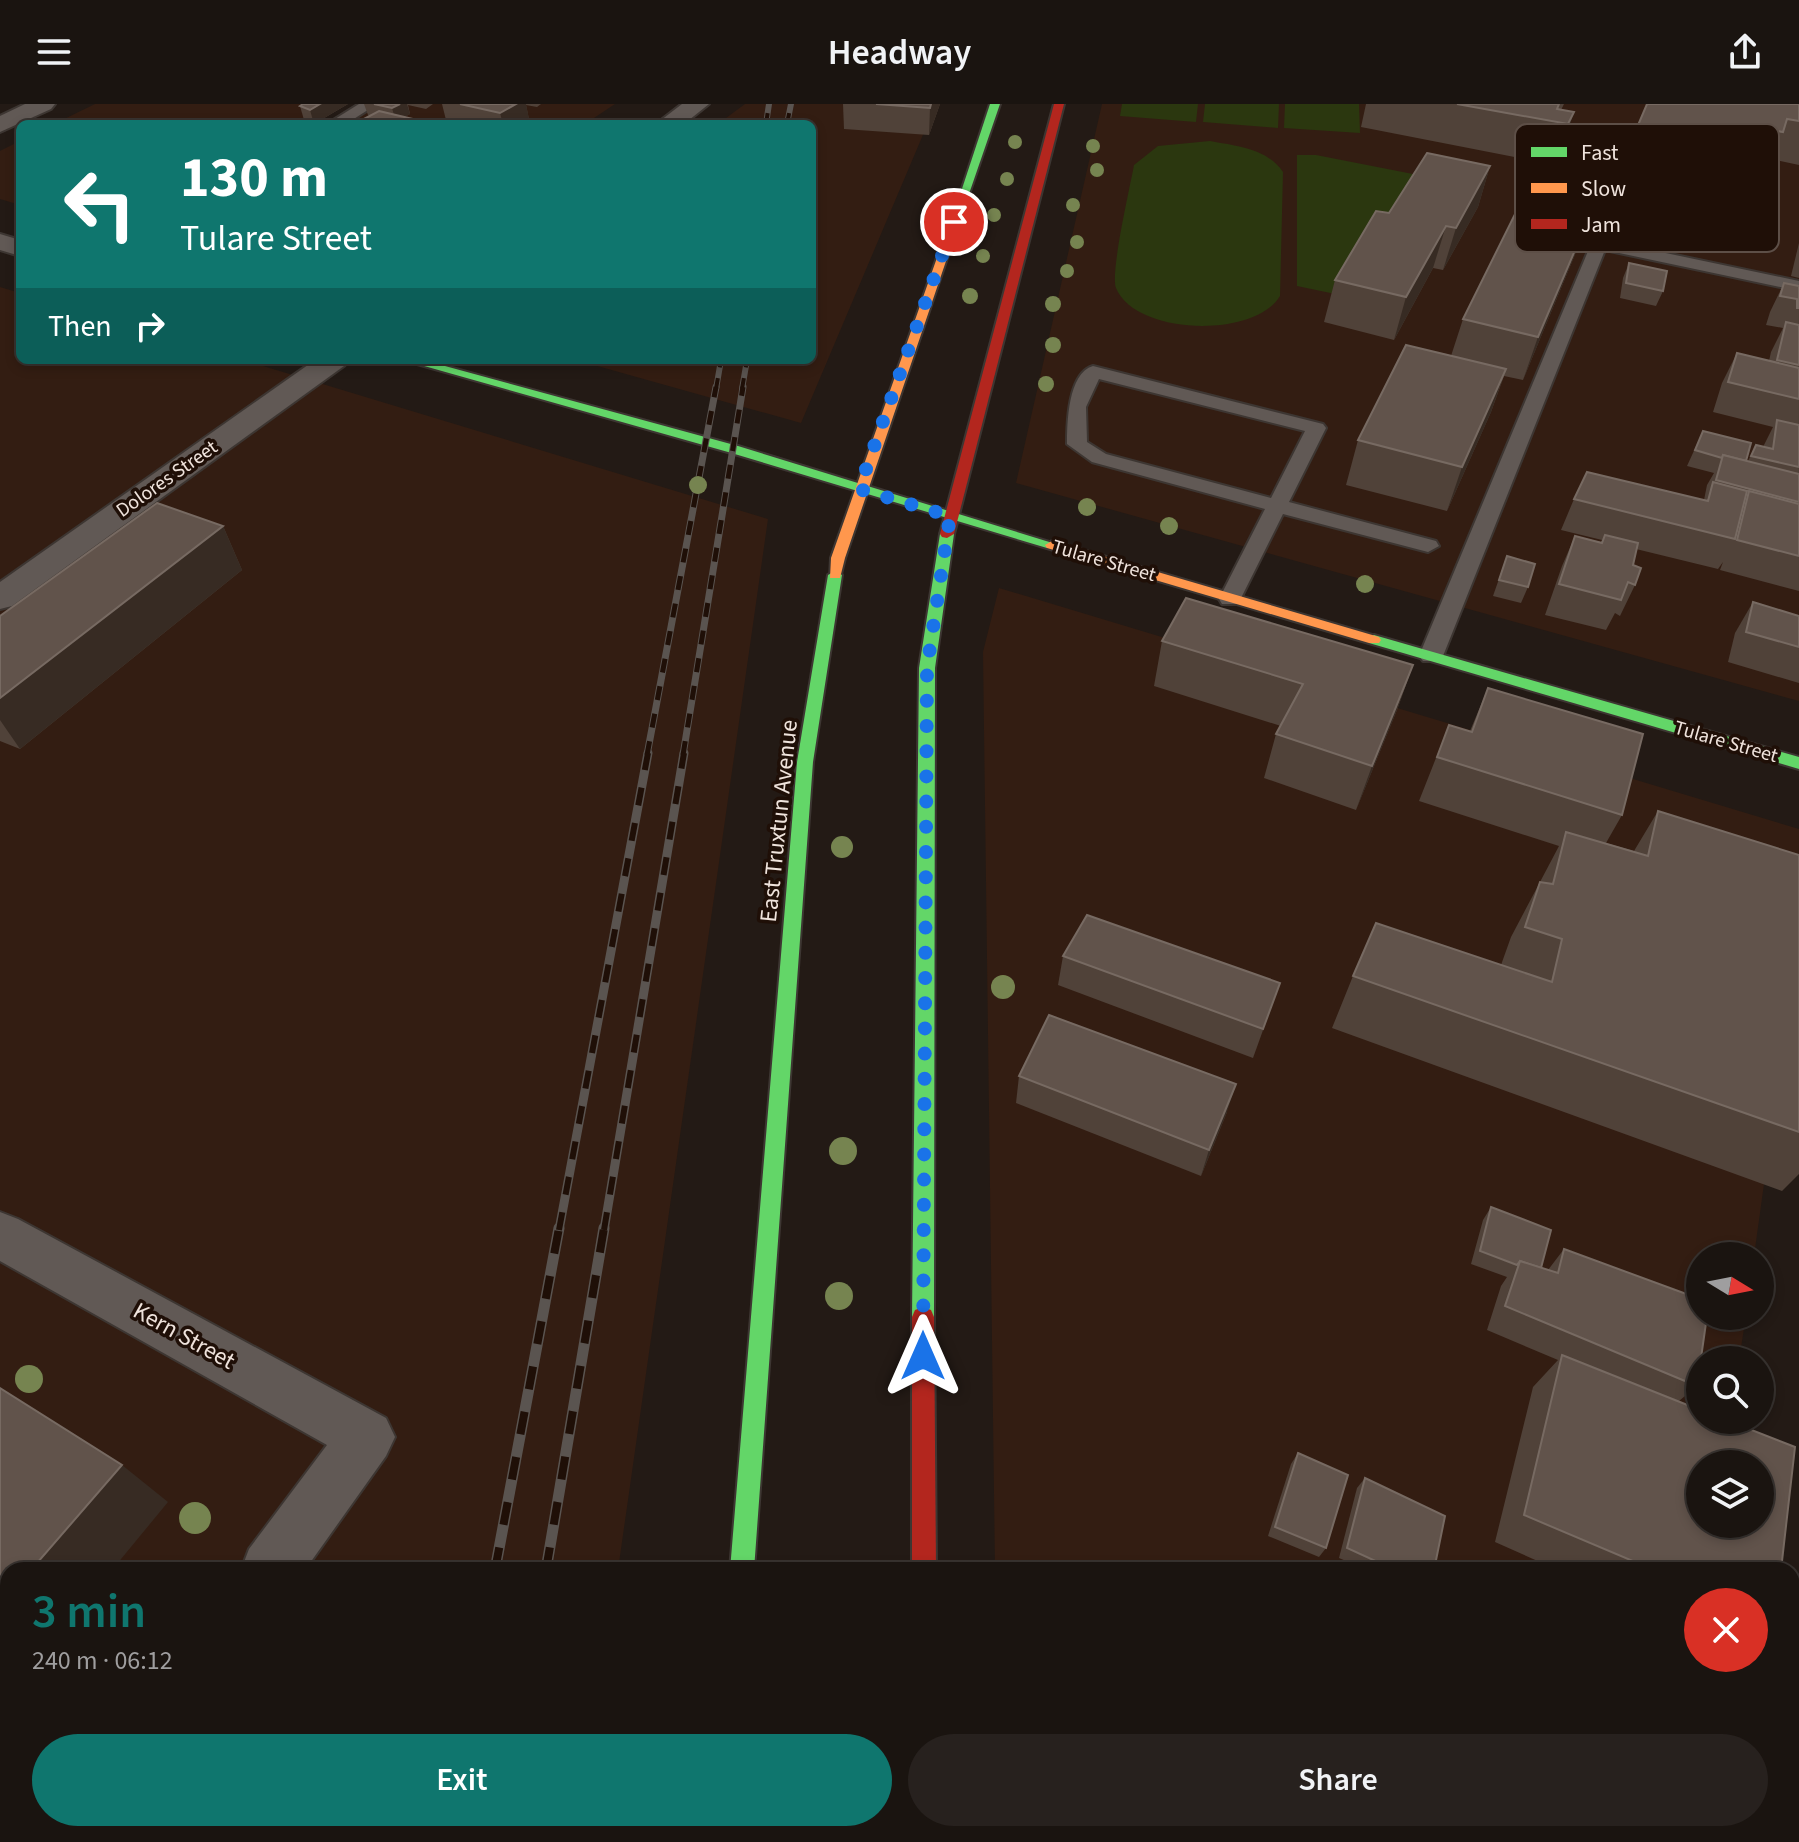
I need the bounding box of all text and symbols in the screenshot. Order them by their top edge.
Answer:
text: Headway [828,27,971,78]
icon: menu [32,30,76,74]
icon: share [1723,30,1767,74]
legend [1515,124,1779,252]
text: Fast [1581,137,1619,169]
text: 130 m [180,139,328,218]
icon: left [48,152,152,256]
text: Slow [1581,173,1626,205]
pin [920,188,988,256]
icon: arrive [932,200,976,244]
text: Jam [1581,209,1621,241]
text: Tulare Street [180,213,372,264]
icon: right [128,304,172,348]
text: Then [48,305,112,348]
street label: Dolores Street [111,433,224,524]
street label: Tulare Street [1049,533,1159,589]
street label: Tulare Street [1671,714,1781,770]
street label: East Truxtun Avenue [751,718,807,924]
north arrow [1686,1242,1774,1330]
map controls [1686,1242,1774,1538]
street label: Kern Street [127,1294,241,1378]
position arrow [881,1314,965,1398]
button: search [1686,1346,1774,1434]
button: layers [1686,1450,1774,1538]
text: 3 min [32,1578,146,1646]
button: close [1684,1588,1768,1672]
text: 240 m · 06:12 [32,1642,173,1679]
button: Exit [32,1734,892,1826]
button: Share [908,1734,1768,1826]

